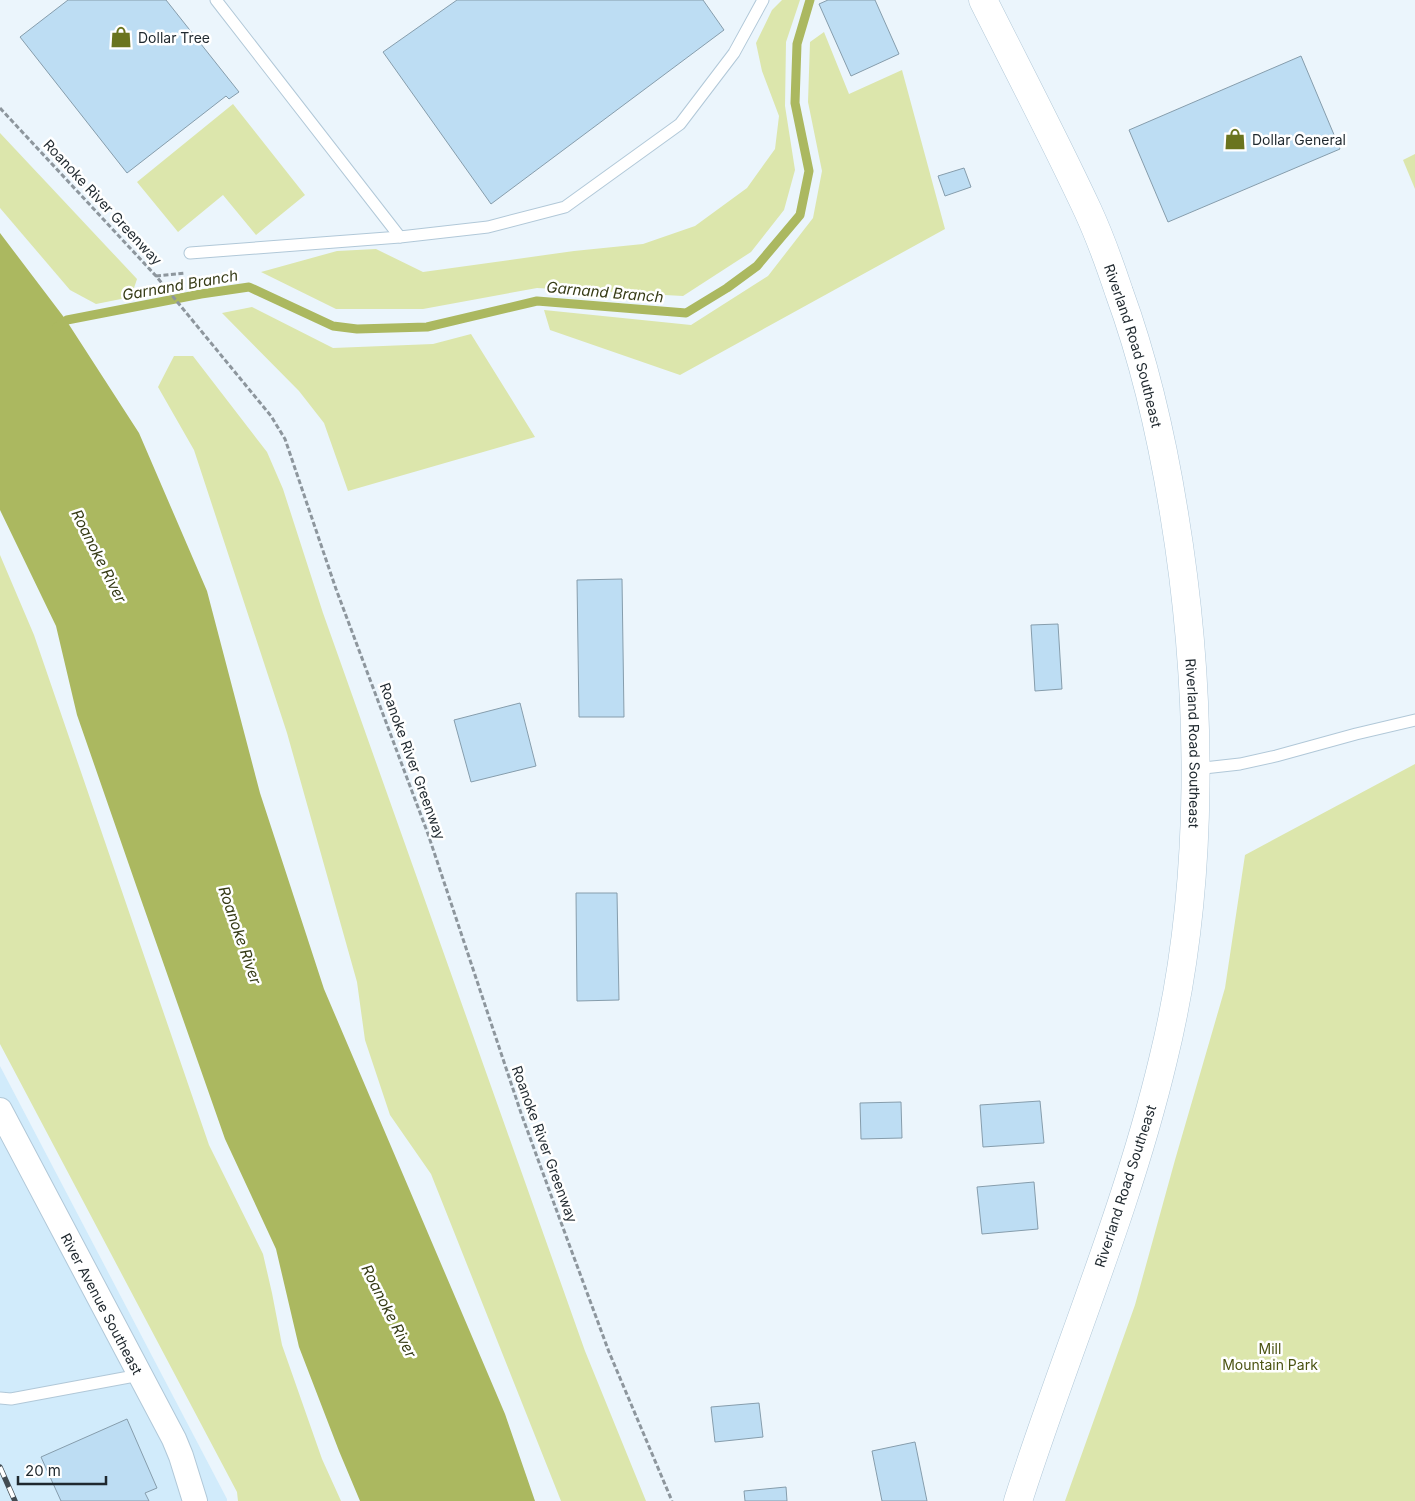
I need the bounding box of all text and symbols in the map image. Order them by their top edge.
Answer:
shop icon: Dollar Tree [108,24,134,50]
place label: Dollar Tree [138,29,210,46]
shop icon: Dollar General [1222,126,1248,152]
place label: Dollar General [1252,131,1346,148]
street label: Roanoke River Greenway [40,136,166,269]
street label: Riverland Road Southeast [1101,261,1166,429]
water label: Garnand Branch [121,265,240,305]
water label: Garnand Branch [546,277,664,307]
water label: Roanoke River [67,506,131,606]
street label: Riverland Road Southeast [1183,658,1204,829]
street label: Roanoke River Greenway [377,680,449,842]
water label: Roanoke River [214,884,266,987]
street label: Roanoke River Greenway [509,1063,581,1225]
street label: Riverland Road Southeast [1091,1102,1159,1269]
street label: River Avenue Southeast [58,1230,147,1377]
water label: Roanoke River [357,1261,421,1361]
park label: Mill Mountain Park [1222,1340,1318,1373]
scale bar [18,1454,105,1486]
text: 20 m [25,1461,61,1480]

